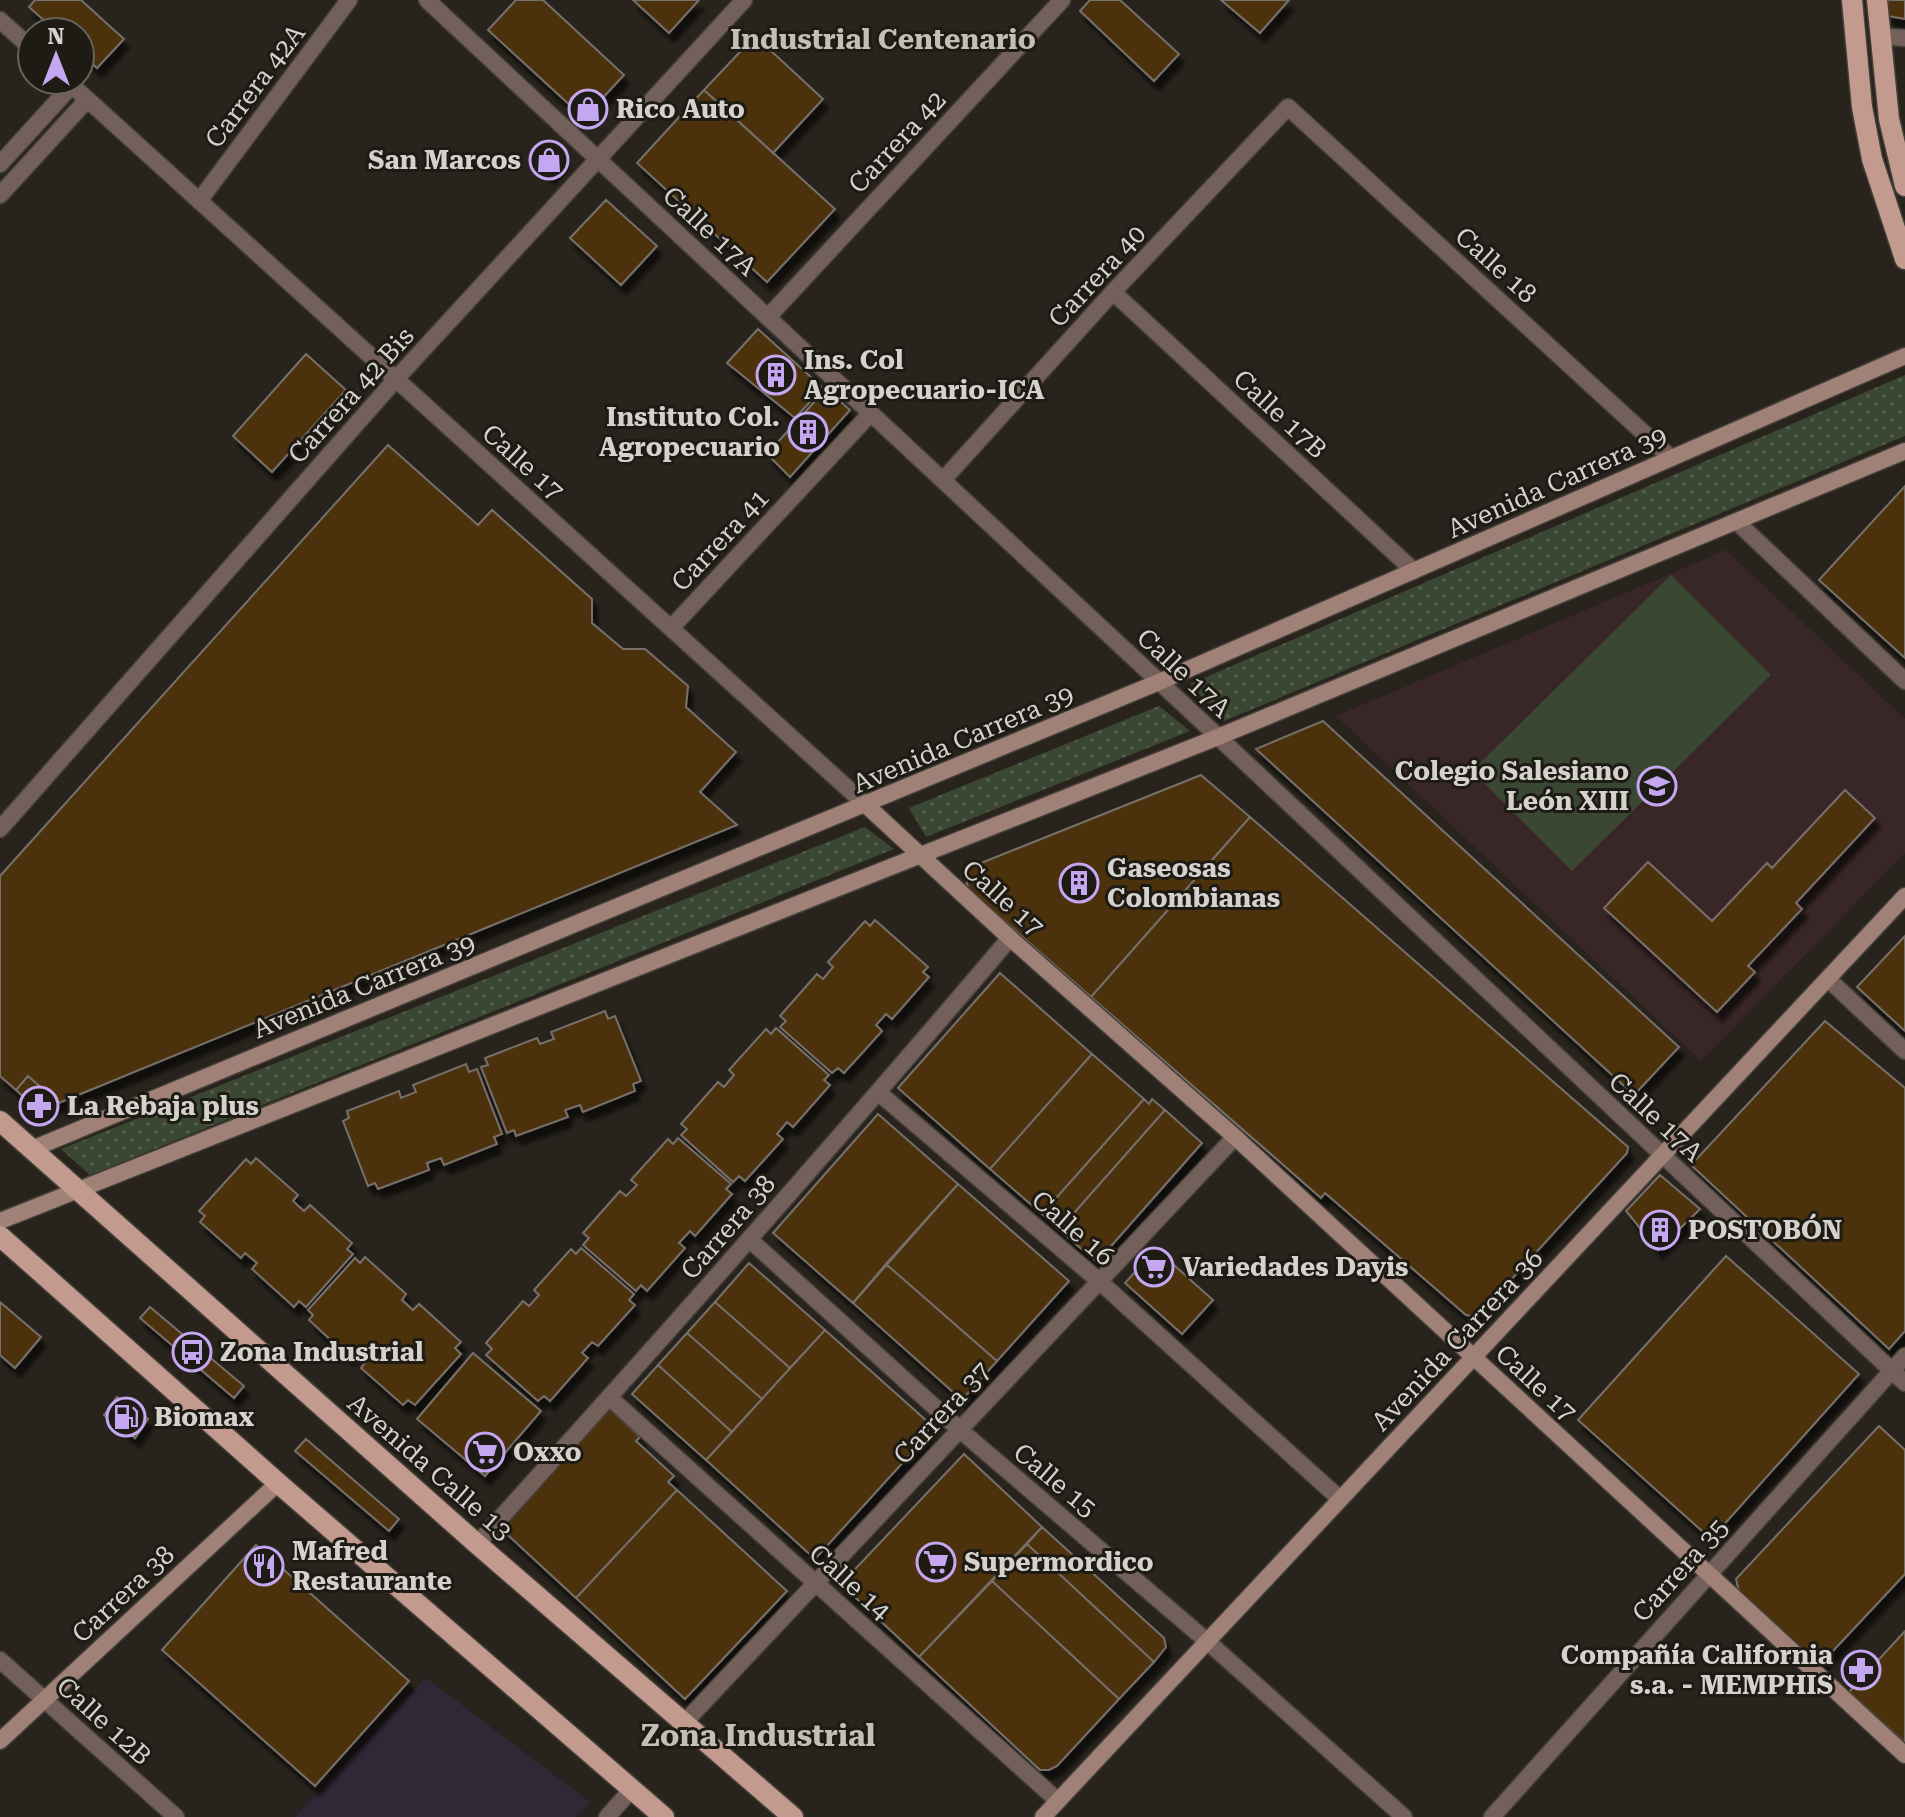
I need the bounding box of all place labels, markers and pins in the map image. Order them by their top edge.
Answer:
shop icon: Rico Auto [567,88,609,130]
place label: Rico Auto [616,94,745,124]
shop icon: San Marcos [528,139,570,181]
place label: San Marcos [368,145,521,175]
place label: Ins. Col Agropecuario-ICA [804,345,1045,405]
building icon: Ins. Col Agropecuario-ICA [755,354,797,396]
place label: Instituto Col. Agropecuario [599,402,780,462]
building icon: Instituto Col. Agropecuario [787,411,829,453]
place label: Colegio Salesiano León XIII [1395,756,1629,816]
school or university icon: Colegio Salesiano León XIII [1636,765,1678,807]
place label: Gaseosas Colombianas [1107,853,1280,913]
building icon: Gaseosas Colombianas [1058,862,1100,904]
pharmacy icon: La Rebaja plus [18,1085,60,1127]
place label: La Rebaja plus [67,1091,259,1121]
building icon: POSTOBÓN [1639,1209,1681,1251]
place label: POSTOBÓN [1688,1213,1842,1245]
supermarket icon: Variedades Dayis [1133,1246,1175,1288]
place label: Variedades Dayis [1182,1252,1408,1282]
bus stop icon: Zona Industrial [171,1331,213,1373]
place label: Zona Industrial [220,1337,424,1367]
fuel station icon: Biomax [105,1396,147,1438]
place label: Biomax [154,1402,255,1432]
supermarket icon: Oxxo [464,1431,506,1473]
place label: Oxxo [513,1437,581,1467]
place label: Mafred Restaurante [292,1536,452,1596]
supermarket icon: Supermordico [915,1541,957,1583]
restaurant icon: Mafred Restaurante [243,1545,285,1587]
place label: Supermordico [964,1547,1153,1577]
place label: Compañía California s.a. - MEMPHIS [1561,1640,1833,1700]
pharmacy icon: Compañía California s.a. - MEMPHIS [1840,1649,1882,1691]

